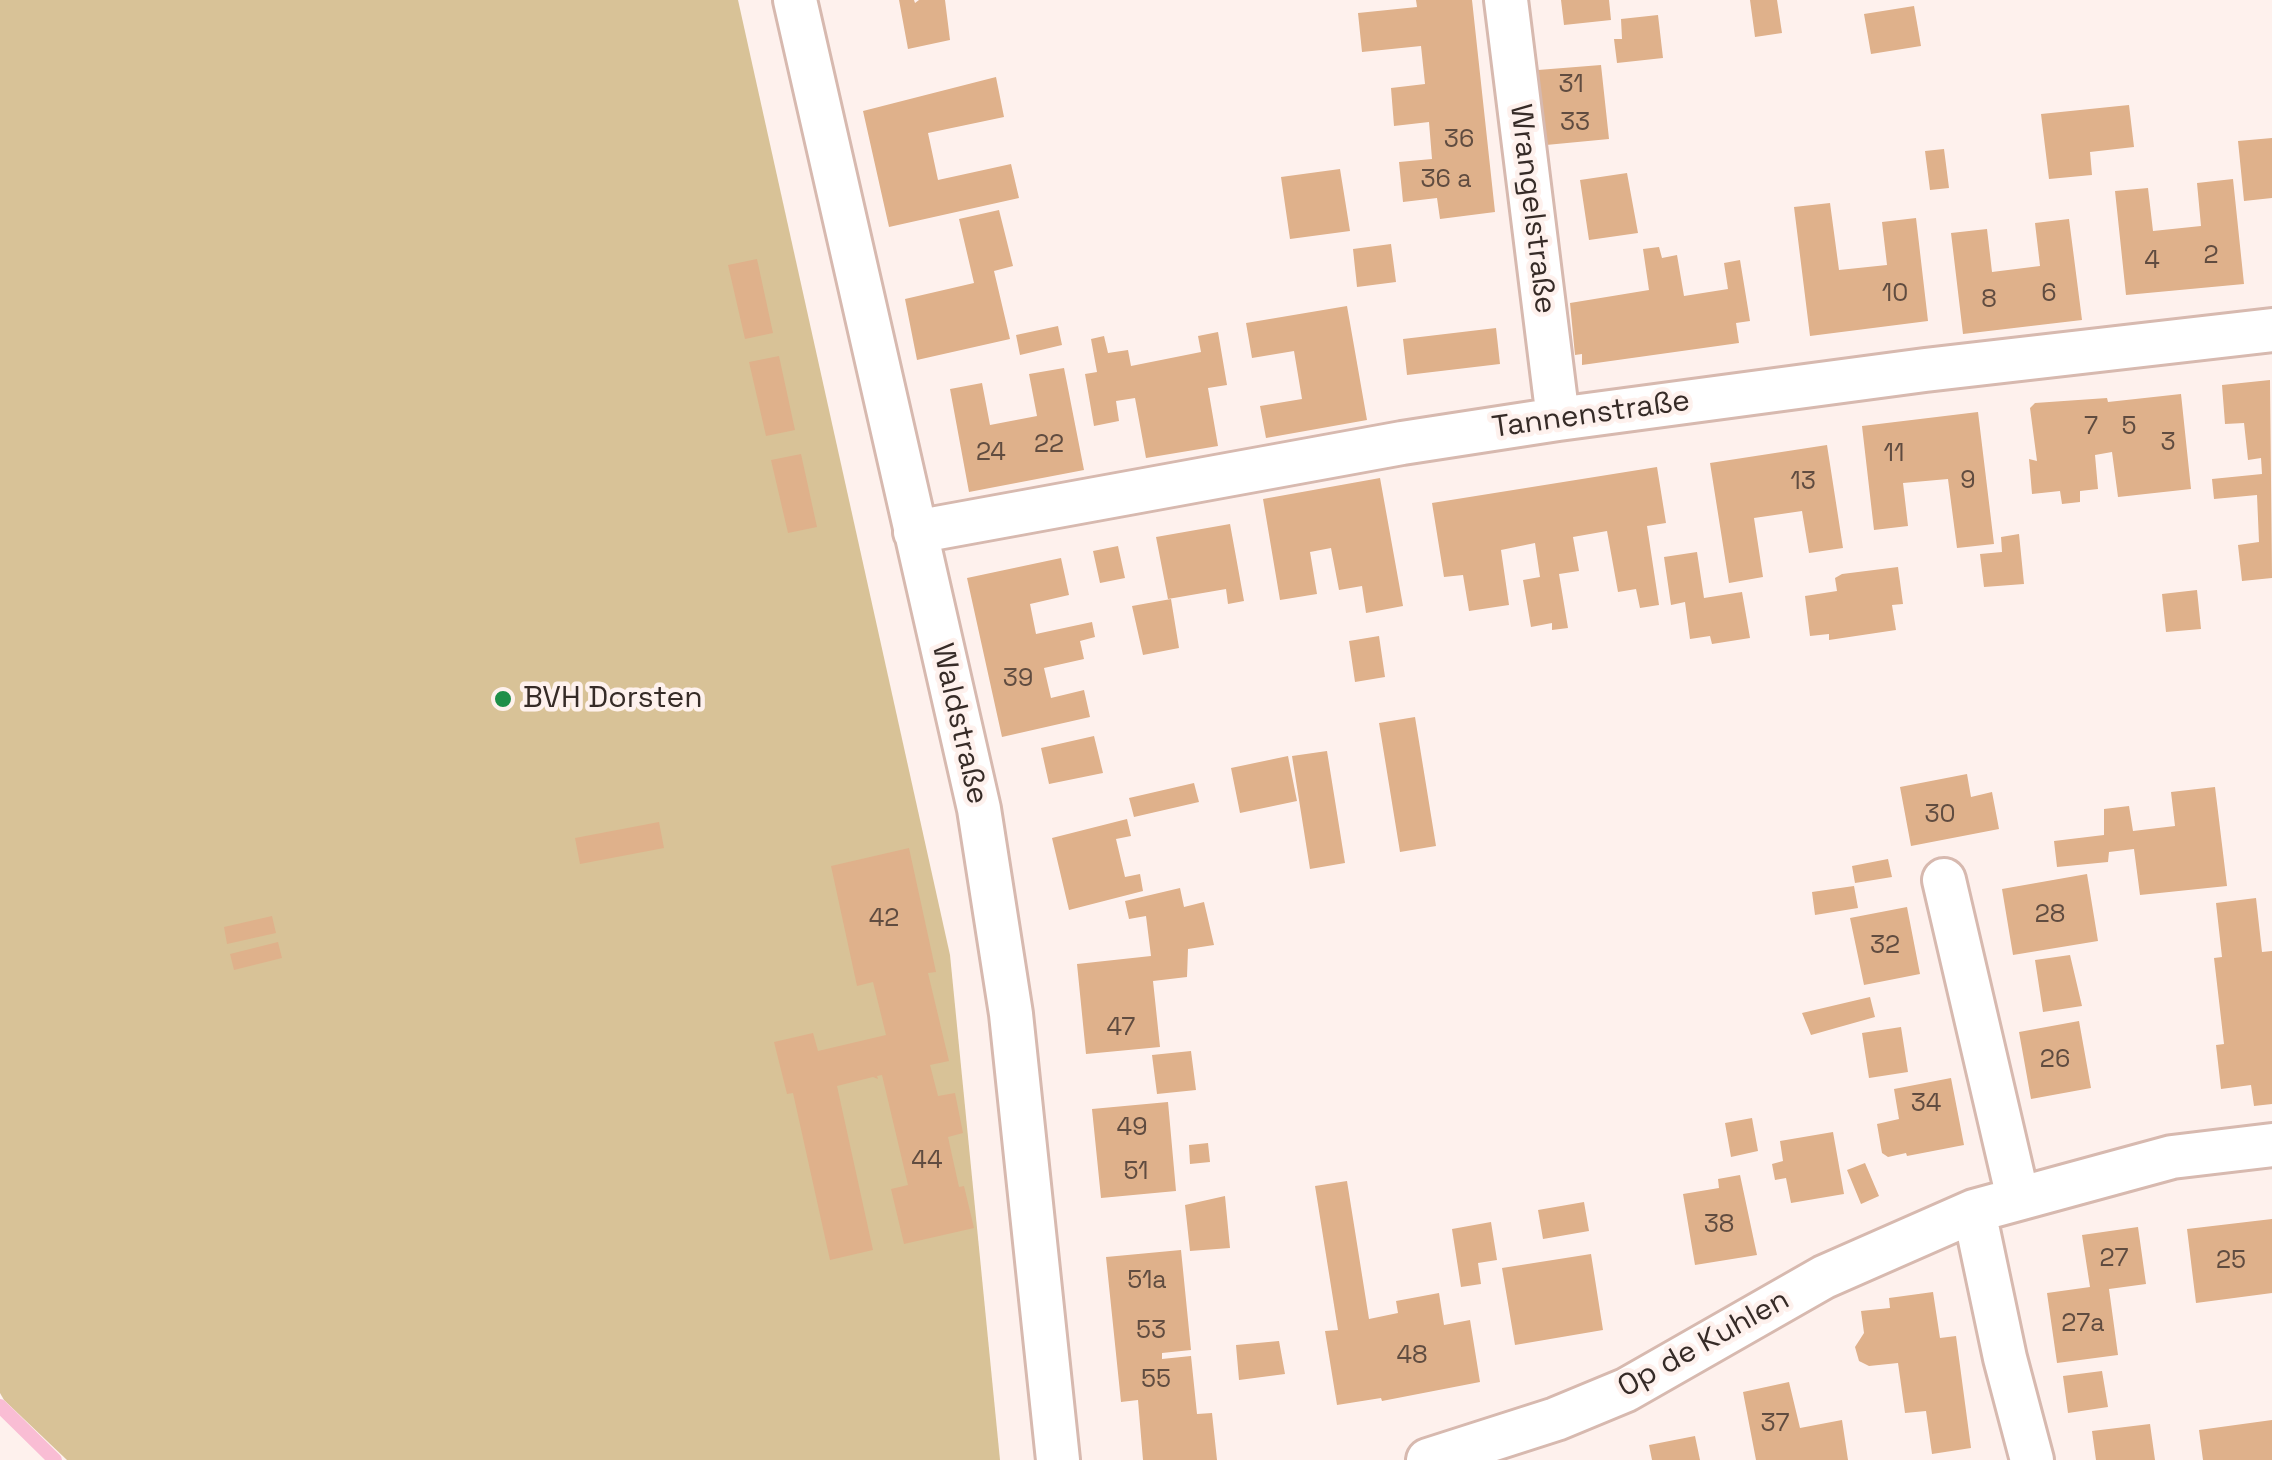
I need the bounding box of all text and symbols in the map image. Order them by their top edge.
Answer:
house number: 31 [1558,70,1584,100]
street label: Wrangelstraße [1501,102,1563,316]
house number: 33 [1560,108,1590,138]
house number: 36 [1444,125,1474,155]
house number: 36 a [1420,165,1472,195]
house number: 2 [2203,241,2219,271]
house number: 4 [2144,246,2160,276]
house number: 10 [1882,279,1908,309]
house number: 6 [2041,279,2057,309]
house number: 8 [1981,285,1997,315]
street label: Tannenstraße [1490,383,1692,447]
house number: 7 [2084,412,2098,442]
house number: 5 [2122,412,2136,442]
house number: 3 [2160,428,2176,458]
house number: 22 [1034,430,1064,460]
house number: 24 [976,438,1006,468]
house number: 11 [1884,439,1904,469]
house number: 9 [1960,466,1976,496]
house number: 13 [1790,467,1816,497]
street label: Waldstraße [923,640,995,808]
house number: 39 [1003,664,1033,694]
place label: BVH Dorsten [523,681,703,717]
marker: BVH Dorsten [492,688,514,710]
house number: 30 [1924,800,1956,830]
house number: 28 [2035,900,2065,930]
house number: 42 [869,904,899,934]
house number: 32 [1870,931,1900,961]
house number: 47 [1107,1013,1135,1043]
house number: 26 [2040,1045,2070,1075]
house number: 34 [1911,1089,1941,1119]
house number: 49 [1117,1113,1147,1143]
house number: 44 [911,1146,943,1176]
house number: 51 [1123,1157,1149,1187]
house number: 38 [1704,1210,1734,1240]
house number: 27 [2100,1244,2128,1274]
house number: 25 [2216,1246,2246,1276]
house number: 51a [1127,1266,1167,1296]
street label: Op de Kuhlen [1612,1282,1796,1406]
house number: 27a [2061,1309,2105,1339]
house number: 53 [1136,1316,1166,1346]
house number: 48 [1396,1341,1428,1371]
house number: 55 [1141,1365,1171,1395]
house number: 37 [1760,1409,1790,1439]

